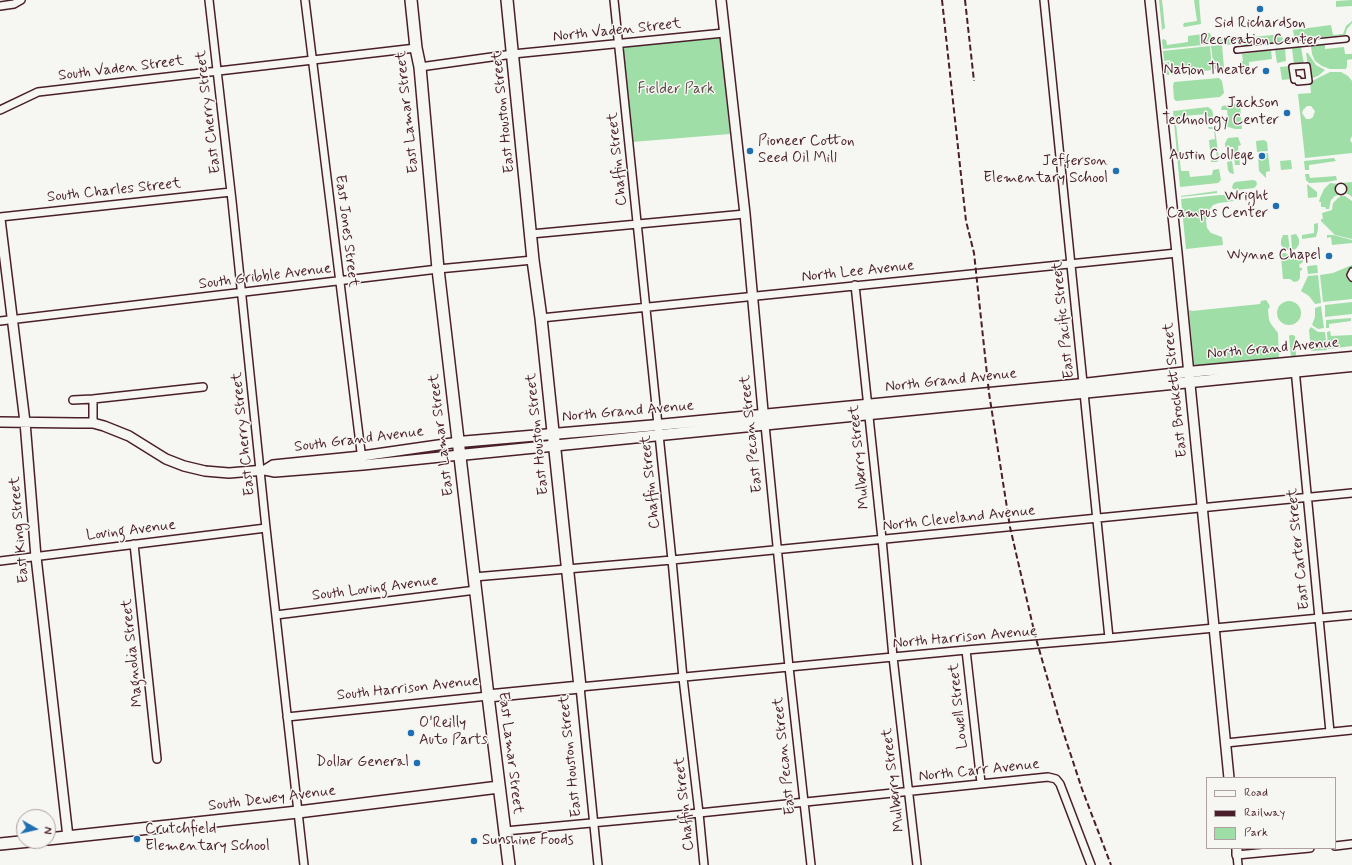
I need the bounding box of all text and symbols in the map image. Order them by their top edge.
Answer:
marker: Sid Richardson Recreation Center [1255,4,1265,14]
street label: North Vaden Street [552,15,682,47]
place label: Sid Richardson Recreation Center [1200,15,1320,50]
street label: East Cherry Street [192,49,226,175]
street label: East Lamar Street [393,50,423,174]
street label: East Houston Street [489,50,519,174]
street label: South Vaden Street [57,52,185,86]
place label: Nation Theater [1164,62,1258,80]
marker: Nation Theater [1261,66,1271,76]
park label: Fielder Park [638,81,714,99]
place label: Jackson Technology Center [1162,95,1279,130]
marker: Jackson Technology Center [1282,108,1292,118]
street label: Chaffin Street [604,111,632,207]
place label: Pioneer Cotton Seed Oil Mill [758,133,855,168]
marker: Pioneer Cotton Seed Oil Mill [745,146,755,156]
place label: Austin College [1169,147,1254,165]
marker: Austin College [1257,151,1267,161]
place label: Jefferson Elementary School [983,153,1108,188]
marker: Jefferson Elementary School [1111,166,1121,176]
street label: East Jones Street [330,174,362,288]
street label: South Charles Street [46,175,182,207]
place label: Wright Campus Center [1167,188,1268,223]
marker: Wright Campus Center [1271,201,1281,211]
place label: Wynne Chapel [1227,247,1321,265]
marker: Wynne Chapel [1324,251,1334,261]
street label: North Lee Avenue [801,257,915,287]
street label: South Gribble Avenue [198,260,332,294]
street label: East Pacific Street [1049,261,1079,379]
street label: East Brockett Street [1160,322,1192,458]
street label: North Grand Avenue [1206,334,1340,364]
street label: North Grand Avenue [884,365,1018,397]
street label: East Cherry Street [229,371,259,497]
street label: East Houston Street [523,372,553,496]
street label: East Lamar Street [426,373,458,497]
street label: East Pecan Street [737,374,767,494]
street label: North Grand Avenue [561,397,695,427]
street label: Mulberry Street [846,404,874,510]
street label: South Grand Avenue [293,423,425,457]
street label: Chaffin Street [637,434,665,530]
street label: East King Street [6,476,34,584]
street label: East Carter Street [1284,487,1314,611]
street label: North Cleveland Avenue [882,502,1036,536]
street label: Loving Avenue [85,517,177,545]
street label: South Loving Avenue [311,572,439,606]
street label: Magnolia Street [118,598,148,708]
street label: North Harrison Avenue [892,623,1038,653]
street label: Lowell Street [946,662,972,750]
street label: South Harrison Avenue [336,673,480,705]
street label: East Lamar Street [494,691,526,815]
street label: East Houston Street [556,694,586,818]
street label: East Pecan Street [770,696,800,816]
place label: O'Reilly Auto Parts [419,715,488,750]
street label: Mulberry Street [879,727,909,833]
marker: O'Reilly Auto Parts [406,728,416,738]
place label: Dollar General [316,754,409,772]
street label: Chaffin Street [671,756,699,852]
street label: North Carr Avenue [918,756,1040,786]
marker: Dollar General [412,758,422,768]
legend [1206,777,1336,849]
street label: South Dewey Avenue [207,782,337,816]
text: Road [1244,785,1268,801]
text: Railway [1244,805,1285,821]
north arrow [16,809,56,849]
place label: Crutchfield Elementary School [145,821,270,856]
text: Park [1244,825,1268,841]
text: N [39,826,54,835]
place label: Sunshine Foods [482,832,574,850]
marker: Crutchfield Elementary School [132,834,142,844]
marker: Sunshine Foods [469,836,479,846]

